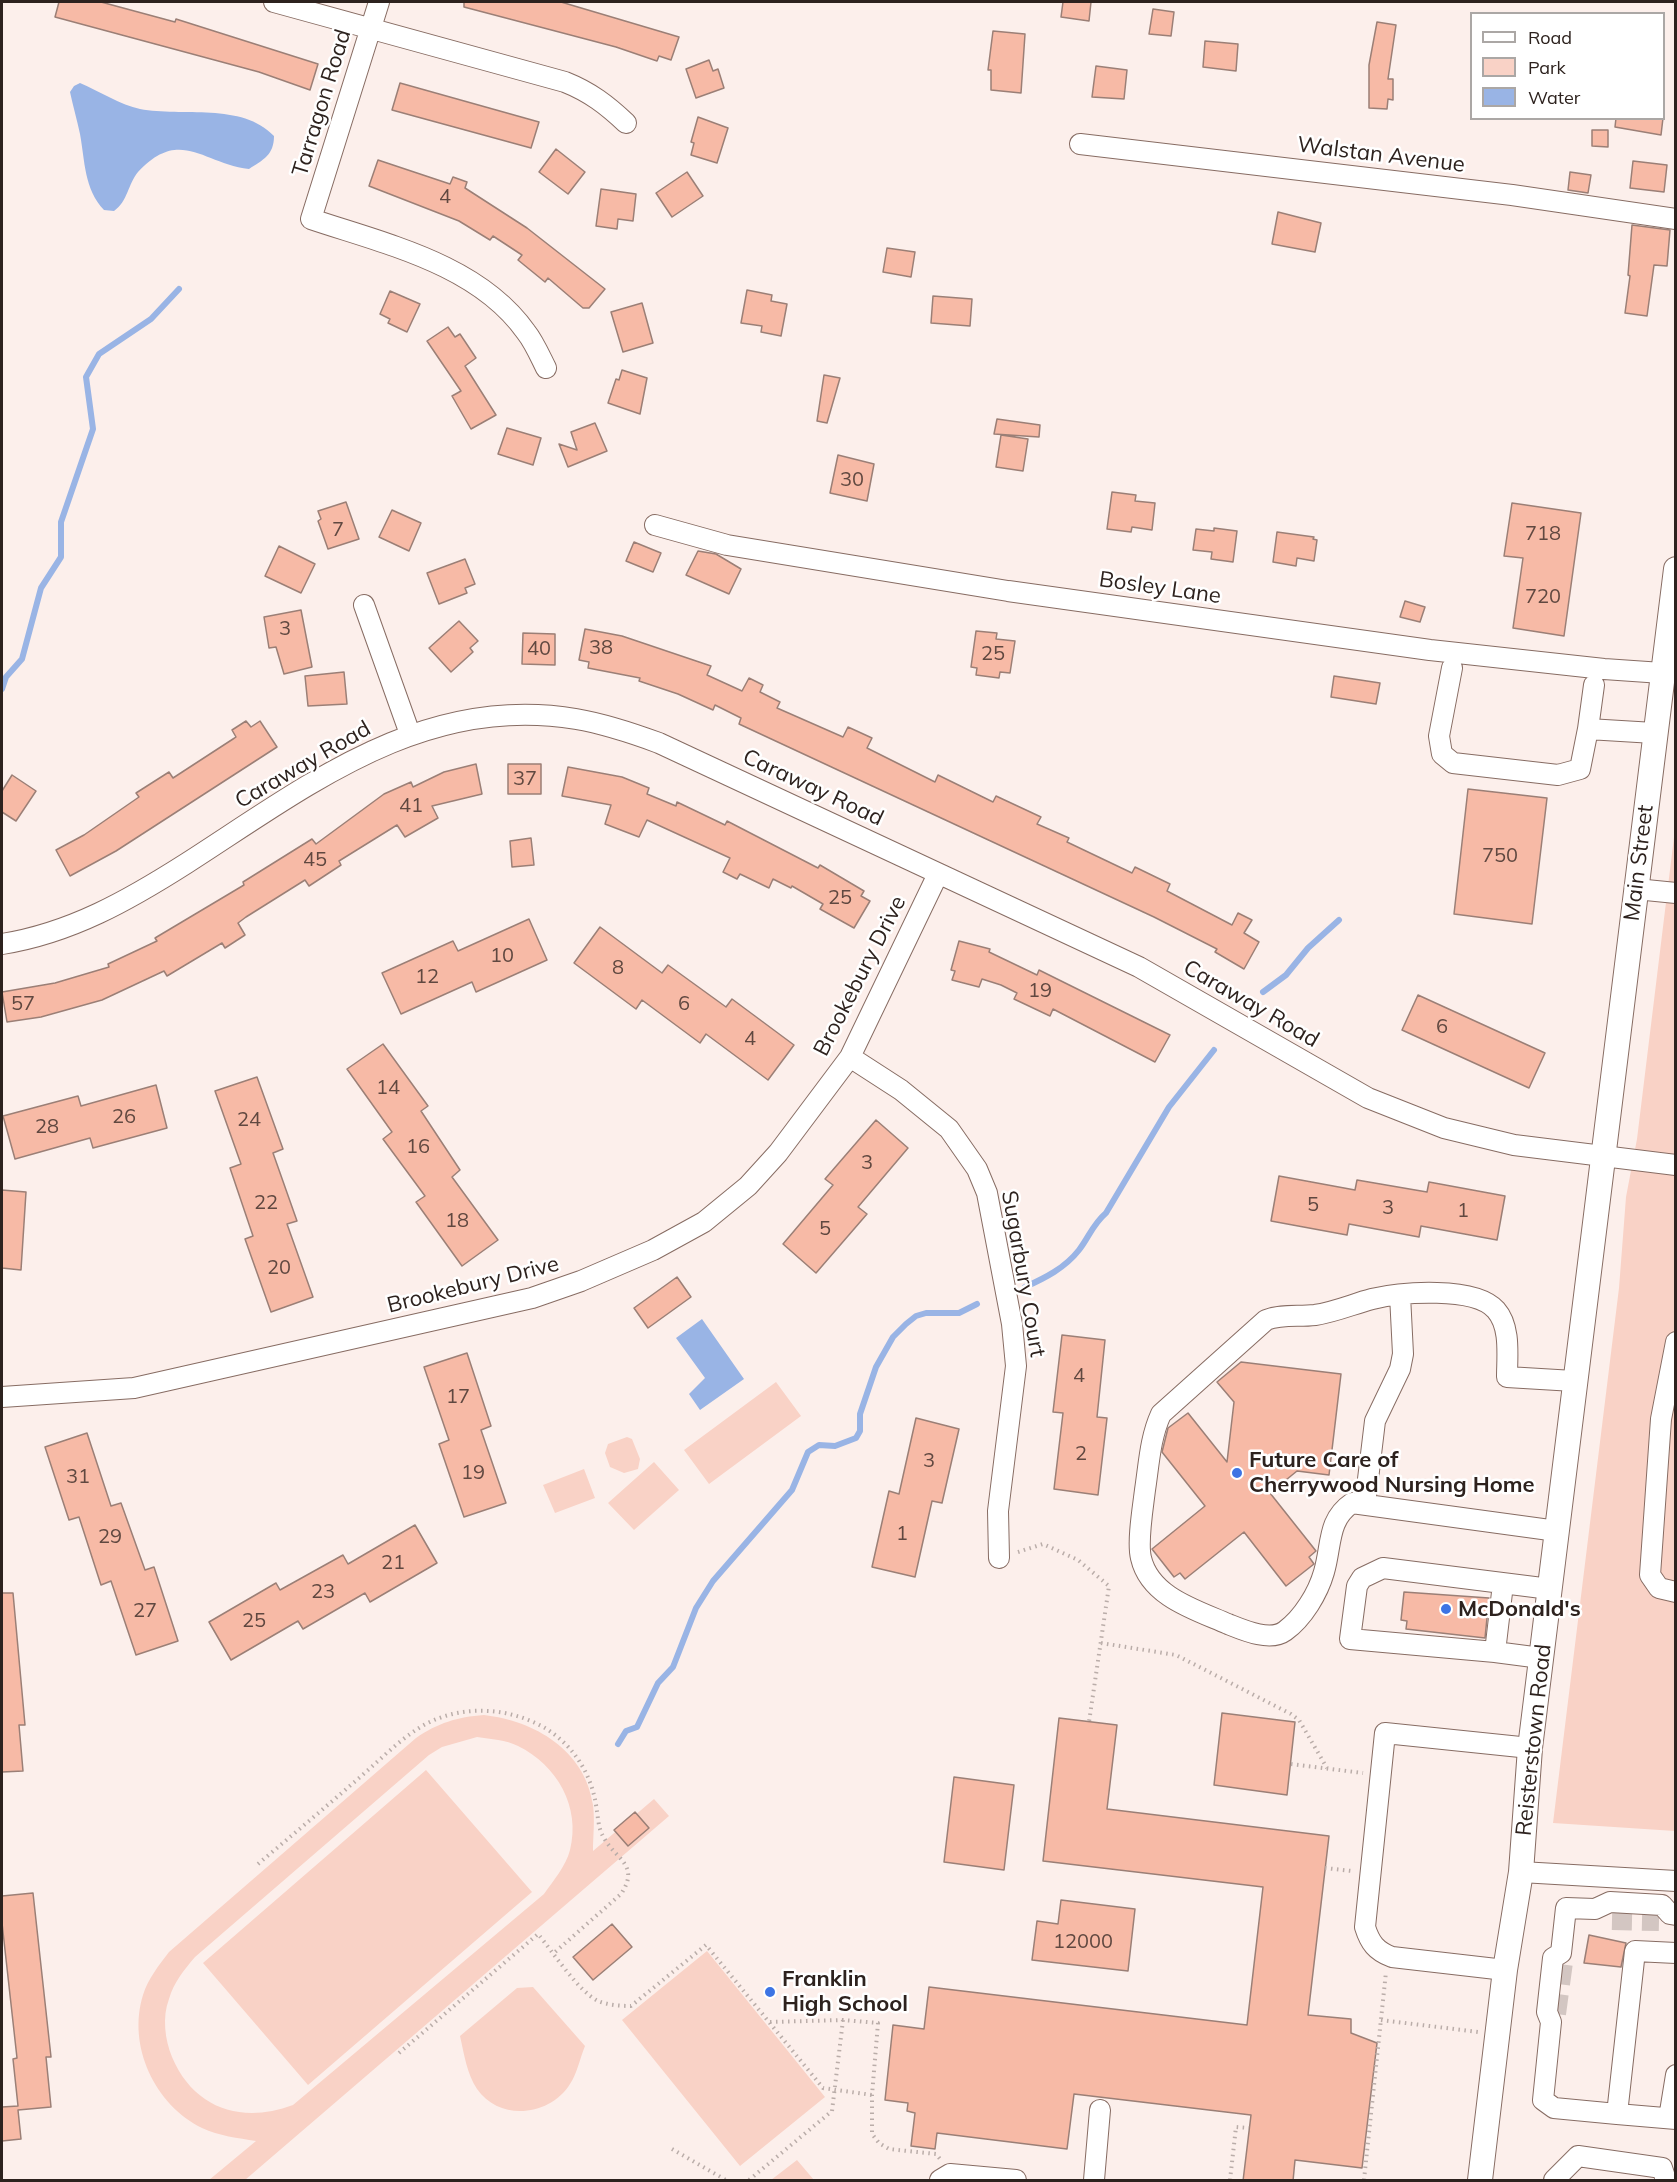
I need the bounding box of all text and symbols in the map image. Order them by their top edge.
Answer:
legend [1470,12,1665,120]
street label: Tarragon Road [287,26,357,180]
text: Road [1528,26,1572,49]
text: Park [1528,56,1566,79]
text: Water [1528,86,1580,109]
street label: Walstan Avenue [1296,132,1466,178]
house number: 4 [439,185,451,209]
house number: 30 [840,468,864,492]
house number: 7 [332,518,344,542]
house number: 718 [1525,522,1561,546]
street label: Bosley Lane [1097,566,1223,610]
house number: 720 [1525,585,1561,609]
house number: 3 [279,617,291,641]
house number: 38 [589,636,613,660]
house number: 40 [527,637,551,661]
house number: 25 [981,642,1005,666]
street label: Caraway Road [230,716,376,814]
street label: Caraway Road [738,744,888,832]
house number: 37 [513,767,537,791]
house number: 41 [399,794,423,818]
street label: Main Street [1619,803,1659,923]
house number: 750 [1482,844,1518,868]
house number: 45 [303,848,327,872]
house number: 25 [828,886,852,910]
street label: Brookebury Drive [808,892,912,1060]
house number: 10 [490,944,514,968]
street label: Caraway Road [1178,955,1324,1053]
house number: 8 [612,956,624,980]
house number: 12 [415,965,439,989]
house number: 19 [1028,979,1052,1003]
house number: 57 [11,992,35,1016]
house number: 6 [678,992,690,1016]
house number: 6 [1436,1015,1448,1039]
house number: 4 [744,1027,756,1051]
house number: 14 [376,1076,400,1100]
house number: 26 [112,1105,136,1129]
house number: 24 [237,1108,261,1132]
house number: 28 [35,1115,59,1139]
house number: 16 [406,1135,430,1159]
house number: 3 [861,1151,873,1175]
street label: Sugarbury Court [995,1189,1051,1359]
house number: 22 [254,1191,278,1215]
house number: 5 [1307,1193,1319,1217]
house number: 3 [1382,1196,1394,1220]
house number: 1 [1457,1199,1469,1223]
house number: 18 [445,1209,469,1233]
house number: 5 [819,1217,831,1241]
street label: Brookebury Drive [384,1251,562,1319]
house number: 20 [267,1256,291,1280]
house number: 4 [1073,1364,1085,1388]
house number: 17 [446,1385,470,1409]
house number: 2 [1075,1442,1087,1466]
place label: Future Care of Cherrywood Nursing Home [1249,1447,1535,1498]
house number: 3 [923,1449,935,1473]
house number: 19 [461,1461,485,1485]
house number: 31 [66,1465,90,1489]
marker: Future Care of Cherrywood Nursing Home [1230,1466,1244,1480]
house number: 1 [896,1522,908,1546]
house number: 29 [98,1525,122,1549]
house number: 21 [381,1551,405,1575]
house number: 23 [311,1580,335,1604]
place label: McDonald's [1458,1596,1581,1622]
house number: 27 [133,1599,157,1623]
marker: McDonald's [1439,1602,1453,1616]
house number: 25 [242,1609,266,1633]
street label: Reisterstown Road [1511,1643,1557,1837]
house number: 12000 [1053,1930,1113,1954]
place label: Franklin High School [782,1966,908,2018]
marker: Franklin High School [763,1985,777,1999]

